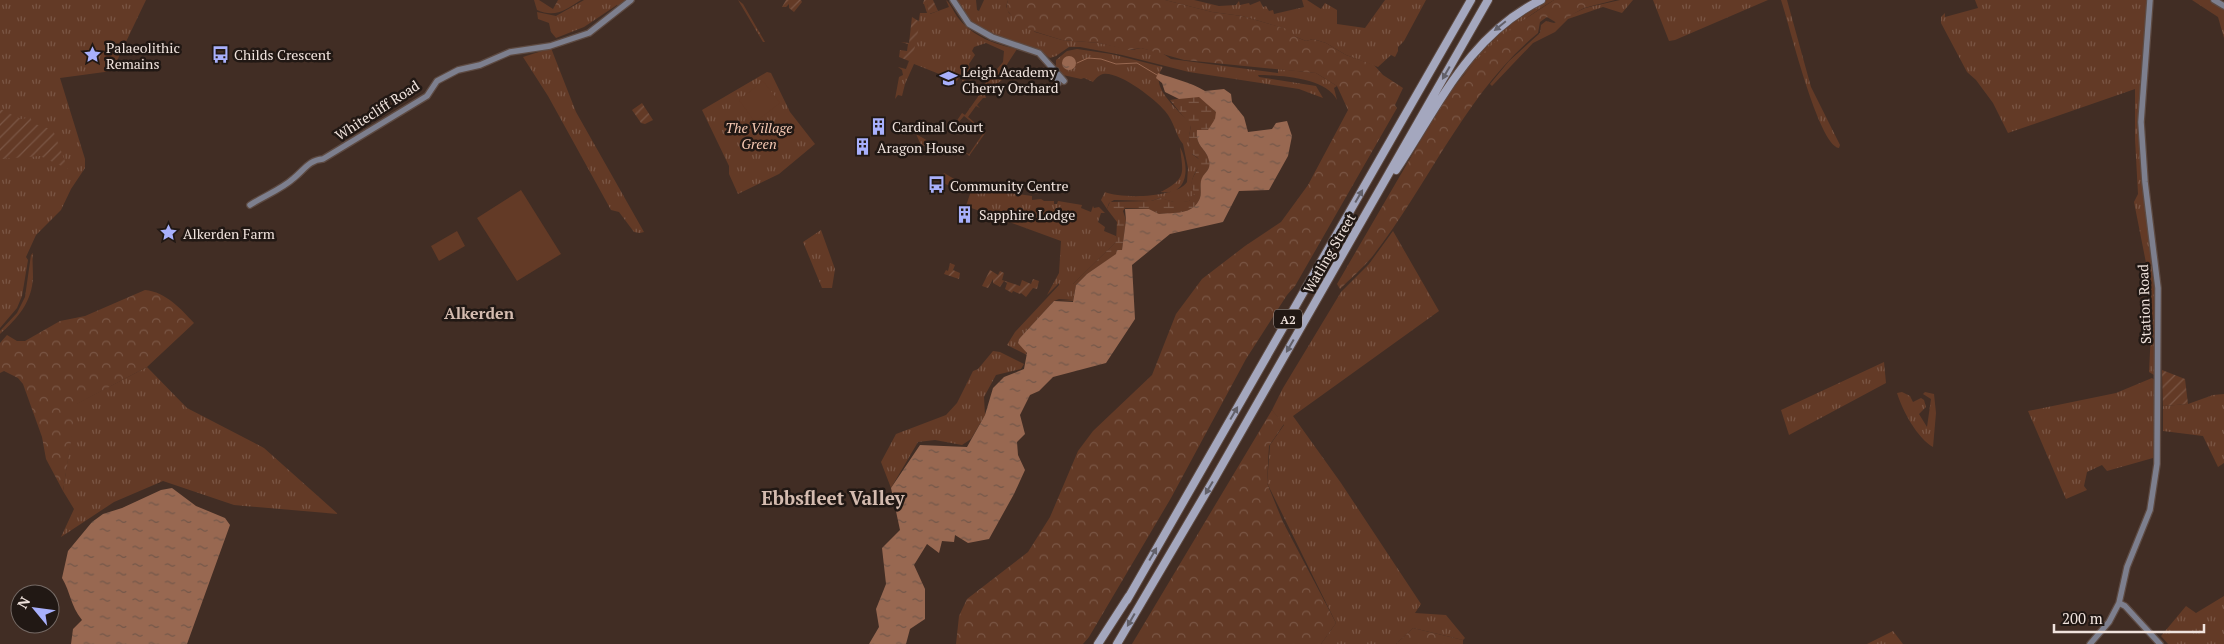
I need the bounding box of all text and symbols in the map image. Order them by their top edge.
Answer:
one-way arrow [1494,21,1507,32]
place label: Palaeolithic Remains [106,38,180,73]
bus stop icon: Childs Crescent [210,44,230,64]
place icon: Palaeolithic Remains [82,45,102,65]
place label: Childs Crescent [234,45,332,64]
place label: Leigh Academy Cherry Orchard [962,62,1059,97]
one-way arrow [1442,66,1451,79]
school or university icon: Leigh Academy Cherry Orchard [938,69,958,89]
street label: Whitecliff Road [331,76,423,144]
building icon: Cardinal Court [868,116,888,136]
place label: Cardinal Court [892,117,984,136]
park label: The Village Green [725,118,793,153]
building icon: Aragon House [853,137,873,157]
place label: Aragon House [877,138,965,157]
bus stop icon: Community Centre [926,175,946,195]
place label: Community Centre [950,176,1068,195]
one-way arrow [1354,190,1363,203]
building icon: Sapphire Lodge [955,204,975,224]
place label: Sapphire Lodge [979,205,1075,224]
street label: Watling Street [1298,209,1360,296]
place icon: Alkerden Farm [159,223,179,243]
place label: Alkerden Farm [183,224,275,243]
street label: Station Road [2133,264,2155,344]
district label: Alkerden [444,302,515,324]
road number: A2 [1274,310,1302,328]
one-way arrow [1286,339,1294,354]
one-way arrow [1229,406,1238,419]
one-way arrow [1205,481,1214,494]
district label: Ebbsfleet Valley [761,485,906,510]
one-way arrow [1149,546,1157,561]
north arrow [10,584,60,634]
text: N [12,593,34,612]
scale bar [2054,602,2204,634]
text: 200 m [2062,608,2103,628]
one-way arrow [1127,612,1135,627]

